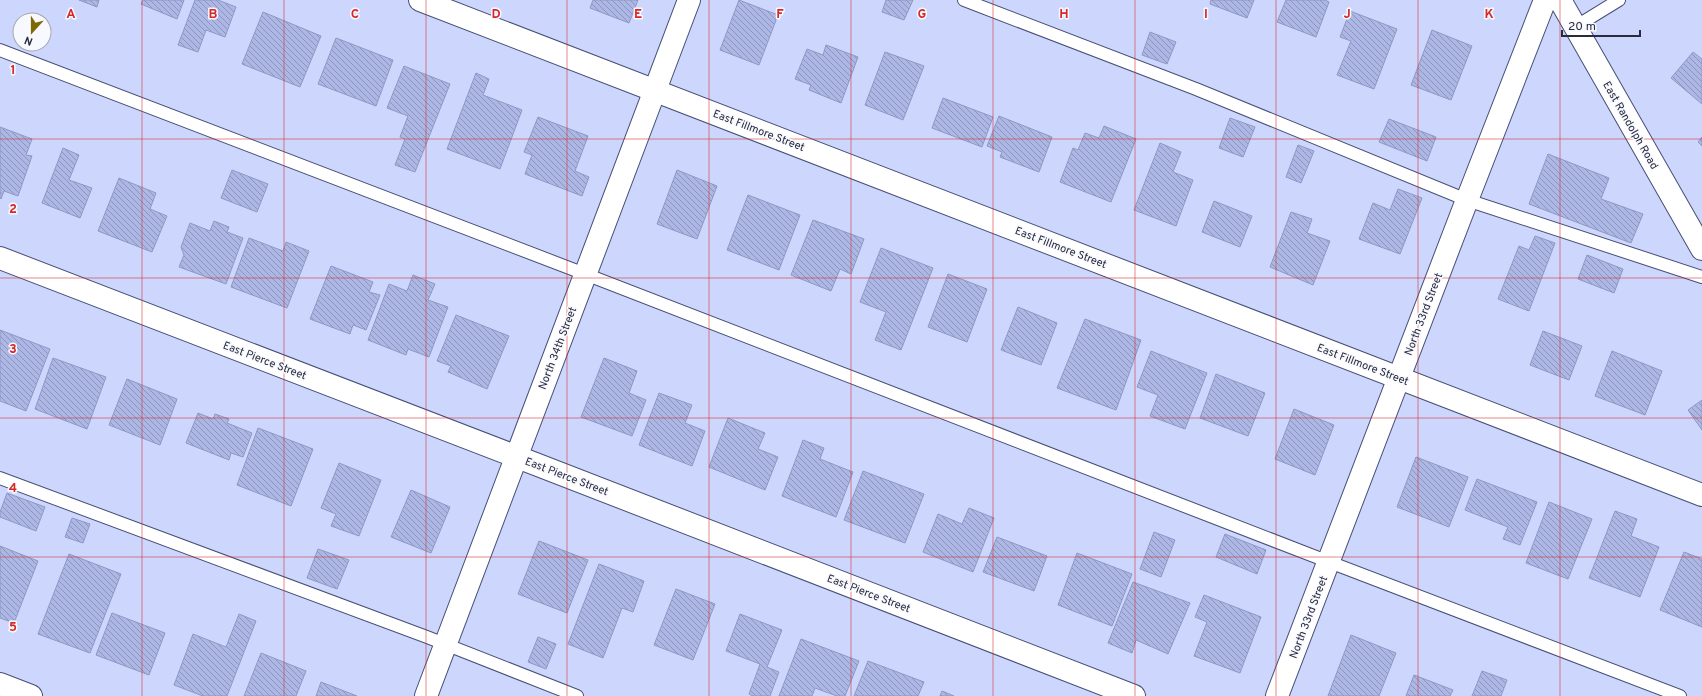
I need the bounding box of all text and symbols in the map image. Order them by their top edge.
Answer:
text: A [66,7,76,23]
text: B [209,7,218,23]
text: C [351,7,359,23]
text: D [491,7,501,23]
text: E [634,7,642,23]
text: F [776,7,784,23]
text: G [918,7,927,23]
text: H [1059,7,1069,23]
text: I [1204,7,1208,23]
text: J [1343,7,1351,23]
text: K [1484,7,1494,23]
north arrow [12,12,52,52]
scale bar [1562,12,1640,38]
text: 20 m [1568,19,1596,35]
text: N [23,32,35,48]
text: 1 [10,63,16,79]
street label: East Randolph Road [1599,79,1661,172]
street label: East Fillmore Street [711,107,807,155]
text: 2 [9,202,17,218]
street label: East Fillmore Street [1013,224,1109,272]
street label: North 33rd Street [1402,271,1446,358]
street label: North 34th Street [536,305,580,392]
street label: East Pierce Street [221,339,308,383]
street label: East Fillmore Street [1315,341,1411,389]
text: 3 [9,342,17,358]
street label: East Pierce Street [523,455,610,499]
text: 4 [9,481,17,497]
street label: East Pierce Street [825,572,912,616]
street label: North 33rd Street [1287,574,1331,661]
text: 5 [9,620,17,636]

